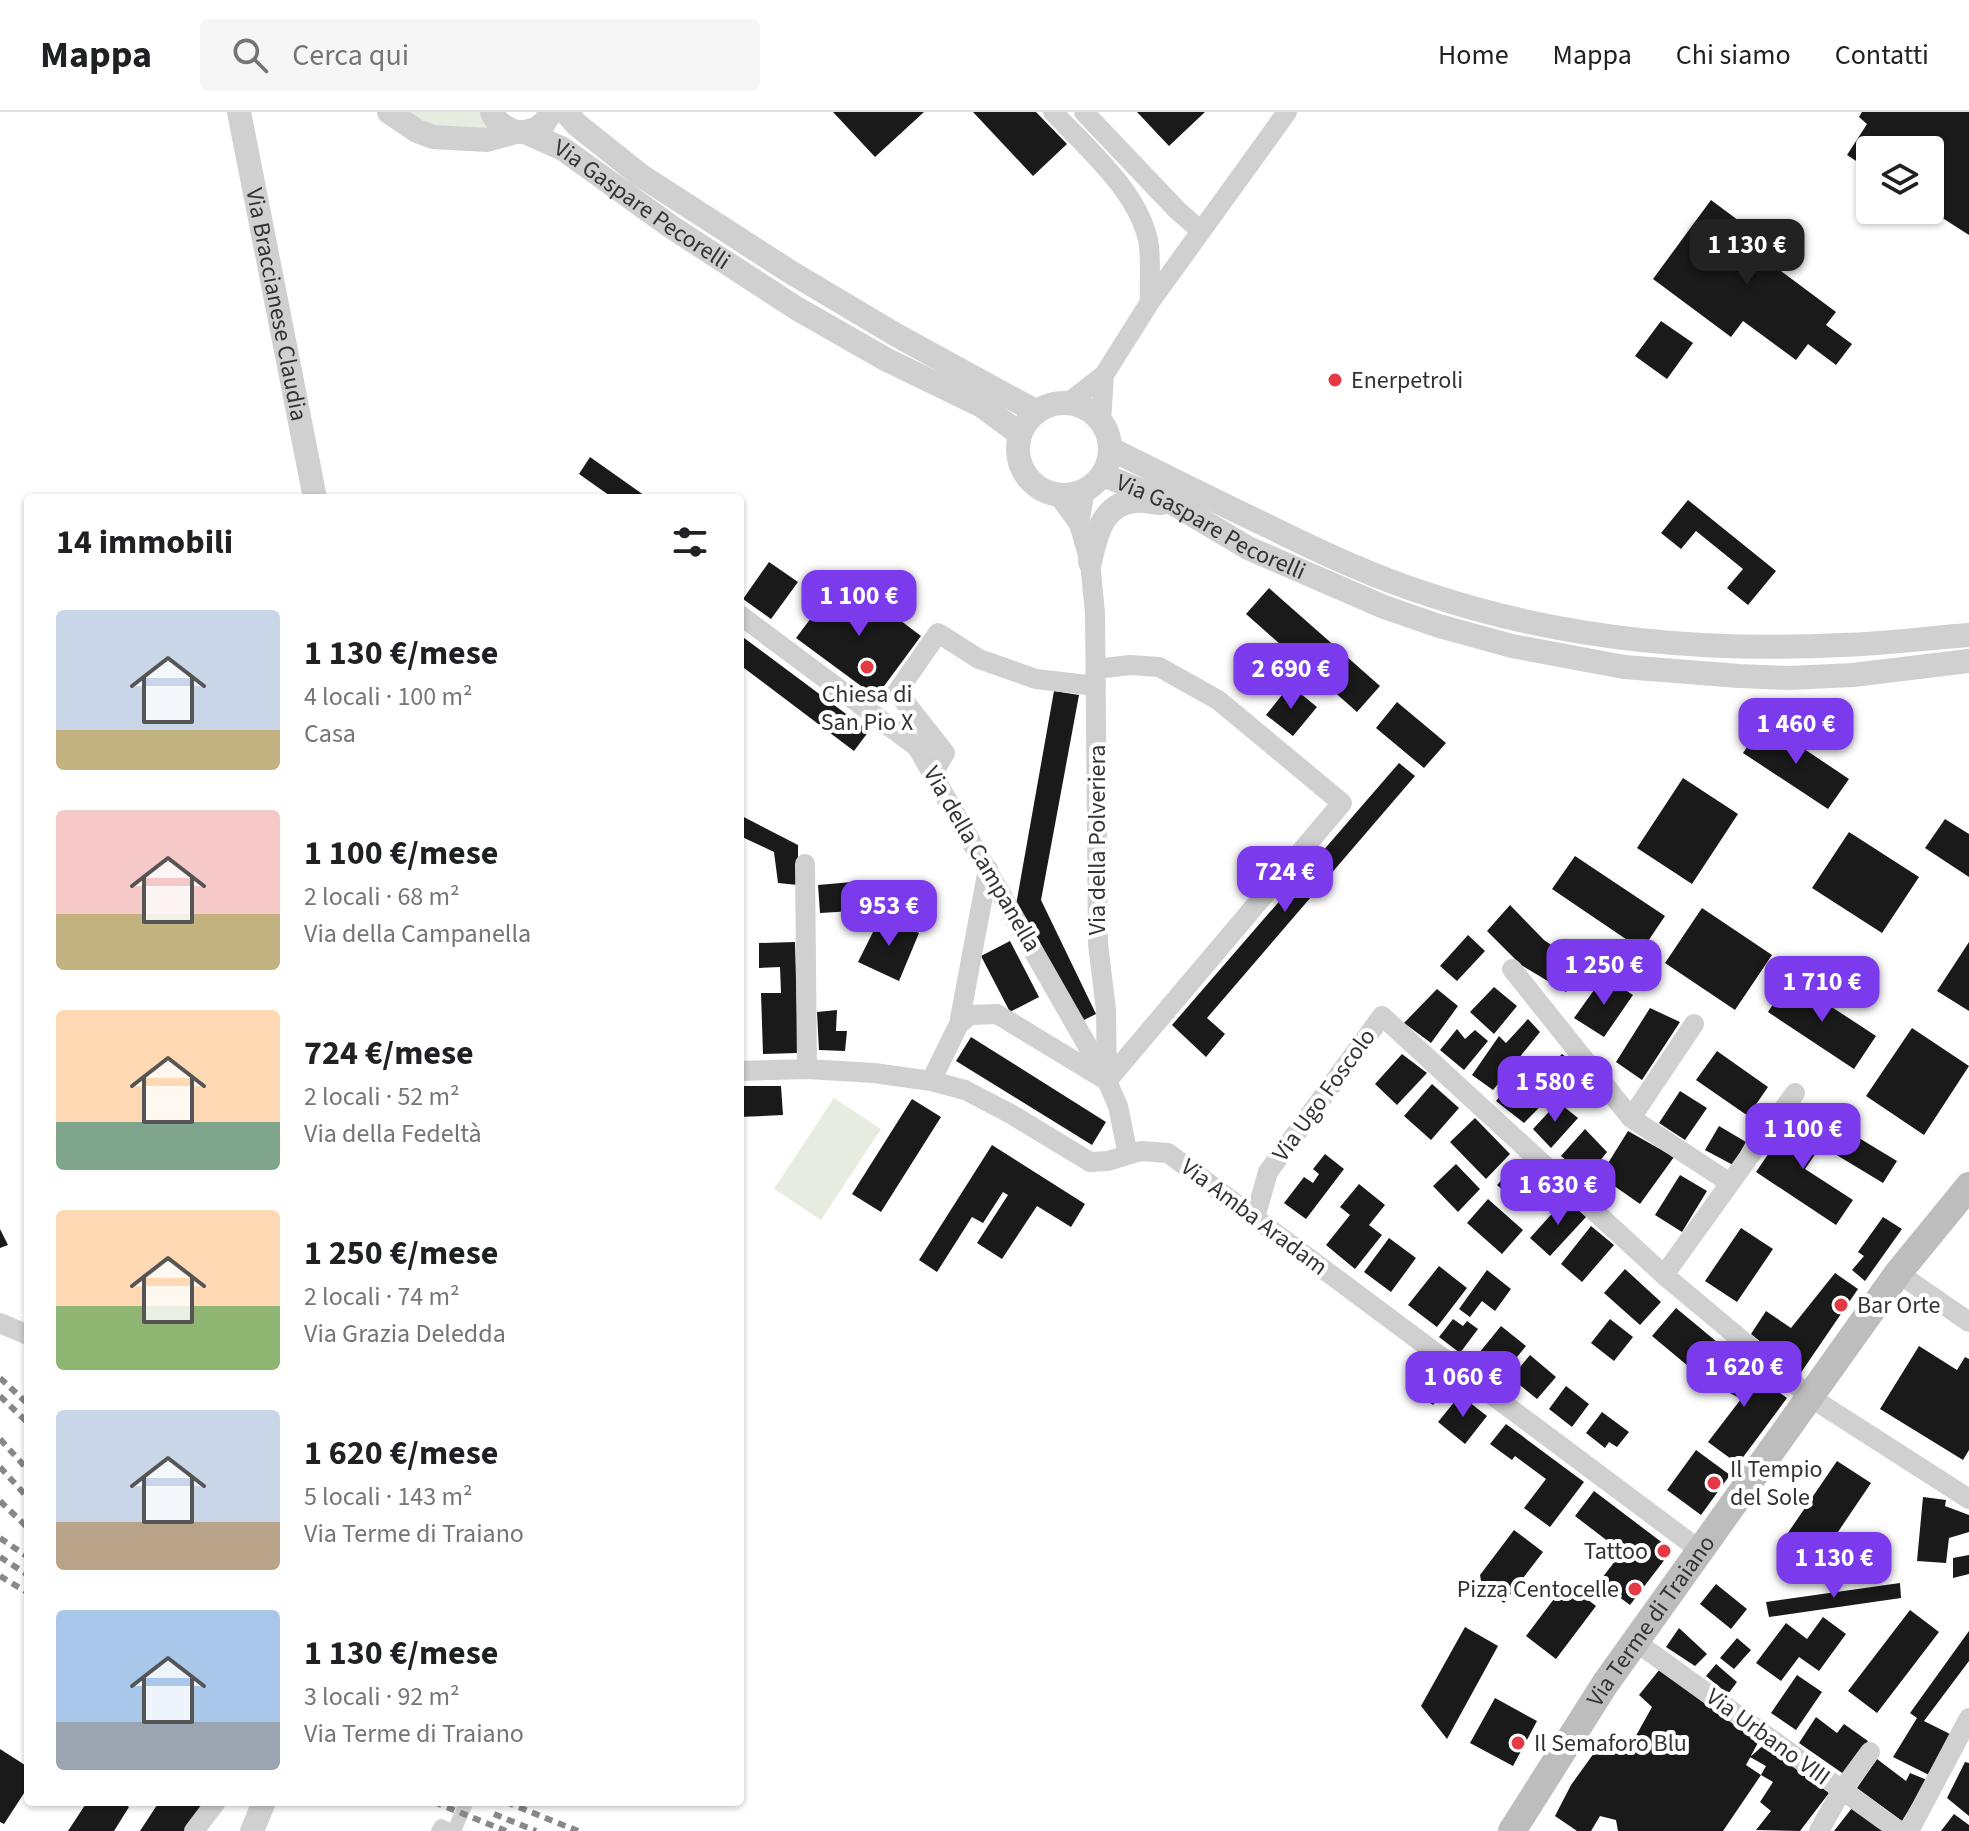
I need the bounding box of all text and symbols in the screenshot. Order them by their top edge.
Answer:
search box [200,19,760,91]
text: Mappa [40,28,152,82]
icon: search [228,33,272,77]
text: Cerca qui [292,34,409,77]
text: Home [1438,35,1509,75]
text: Mappa [1553,35,1632,75]
text: Chi siamo [1676,35,1791,75]
text: Contatti [1835,35,1929,75]
street label: Via Gaspare Pecorelli [549,130,737,278]
map controls [1856,136,1944,224]
button: layers [1856,136,1944,224]
street label: Via Braccianese Claudia [237,185,317,424]
pin: 1 130 € [1673,219,1821,287]
text: 1 130 € [1707,226,1787,263]
place label: Enerpetroli [1351,363,1463,398]
marker: Enerpetroli [1326,371,1344,389]
street label: Via Gaspare Pecorelli [1111,465,1311,589]
text: 14 immobili [56,518,233,567]
icon: filters [668,520,712,564]
pin: 1 100 € [785,570,933,638]
text: 1 100 € [819,577,899,614]
text: 1 130 €/mese [304,629,498,678]
icon: home [120,642,216,738]
pin: 2 690 € [1217,643,1365,711]
text: 2 690 € [1251,650,1331,687]
marker: Chiesa di San Pio X [858,658,876,676]
place label: Chiesa di San Pio X [821,677,913,740]
text: 4 locali · 100 m² [304,678,473,715]
pin: 1 460 € [1722,698,1870,766]
text: 1 460 € [1756,705,1836,742]
text: Casa [304,715,356,752]
street label: Via della Polveriera [1080,745,1115,935]
street label: Via della Campanella [914,759,1050,959]
text: 1 100 €/mese [304,829,498,878]
icon: home [120,842,216,938]
pin: 724 € [1229,846,1341,914]
text: 724 € [1255,853,1315,890]
text: 2 locali · 68 m² [304,878,460,915]
pin: 953 € [833,880,945,948]
text: 953 € [859,887,919,924]
text: Via della Campanella [304,915,531,952]
pin: 1 250 € [1530,939,1678,1007]
text: 1 250 € [1564,946,1644,983]
pin: 1 710 € [1748,956,1896,1024]
text: 1 710 € [1782,963,1862,1000]
street label: Via Ugo Foscolo [1264,1021,1384,1169]
text: 724 €/mese [304,1029,474,1078]
icon: home [120,1042,216,1138]
pin: 1 580 € [1481,1056,1629,1124]
text: 1 580 € [1515,1063,1595,1100]
text: 2 locali · 52 m² [304,1078,460,1115]
pin: 1 100 € [1729,1103,1877,1171]
text: 1 100 € [1763,1110,1843,1147]
text: Via della Fedeltà [304,1115,482,1152]
street label: Via Amba Aradam [1173,1150,1335,1284]
pin: 1 630 € [1484,1159,1632,1227]
text: 1 630 € [1518,1166,1598,1203]
text: 1 250 €/mese [304,1229,498,1278]
icon: home [120,1242,216,1338]
text: 2 locali · 74 m² [304,1278,460,1315]
place label: Bar Orte [1857,1288,1940,1323]
marker: Bar Orte [1832,1296,1850,1314]
text: Via Grazia Deledda [304,1315,506,1352]
pin: 1 620 € [1670,1341,1818,1409]
text: 1 620 € [1704,1348,1784,1385]
pin: 1 060 € [1389,1351,1537,1419]
text: 1 060 € [1423,1358,1503,1395]
text: 1 620 €/mese [304,1429,498,1478]
icon: home [120,1442,216,1538]
place label: Il Tempio del Sole [1730,1452,1823,1515]
marker: Il Tempio del Sole [1705,1474,1723,1492]
text: 5 locali · 143 m² [304,1478,473,1515]
text: Via Terme di Traiano [304,1515,524,1552]
street label: Via Terme di Traiano [1578,1528,1724,1713]
pin: 1 130 € [1760,1532,1908,1600]
place label: Tattoo [1584,1534,1648,1569]
text: 1 130 € [1794,1539,1874,1576]
marker: Tattoo [1655,1542,1673,1560]
place label: Pizza Centocelle [1457,1572,1619,1607]
marker: Pizza Centocelle [1626,1580,1644,1598]
text: 1 130 €/mese [304,1629,498,1678]
icon: home [120,1642,216,1738]
text: 3 locali · 92 m² [304,1678,460,1715]
street label: Via Urbano VIII [1699,1680,1837,1794]
text: Via Terme di Traiano [304,1715,524,1752]
place label: Il Semaforo Blu [1534,1726,1687,1761]
marker: Il Semaforo Blu [1509,1734,1527,1752]

